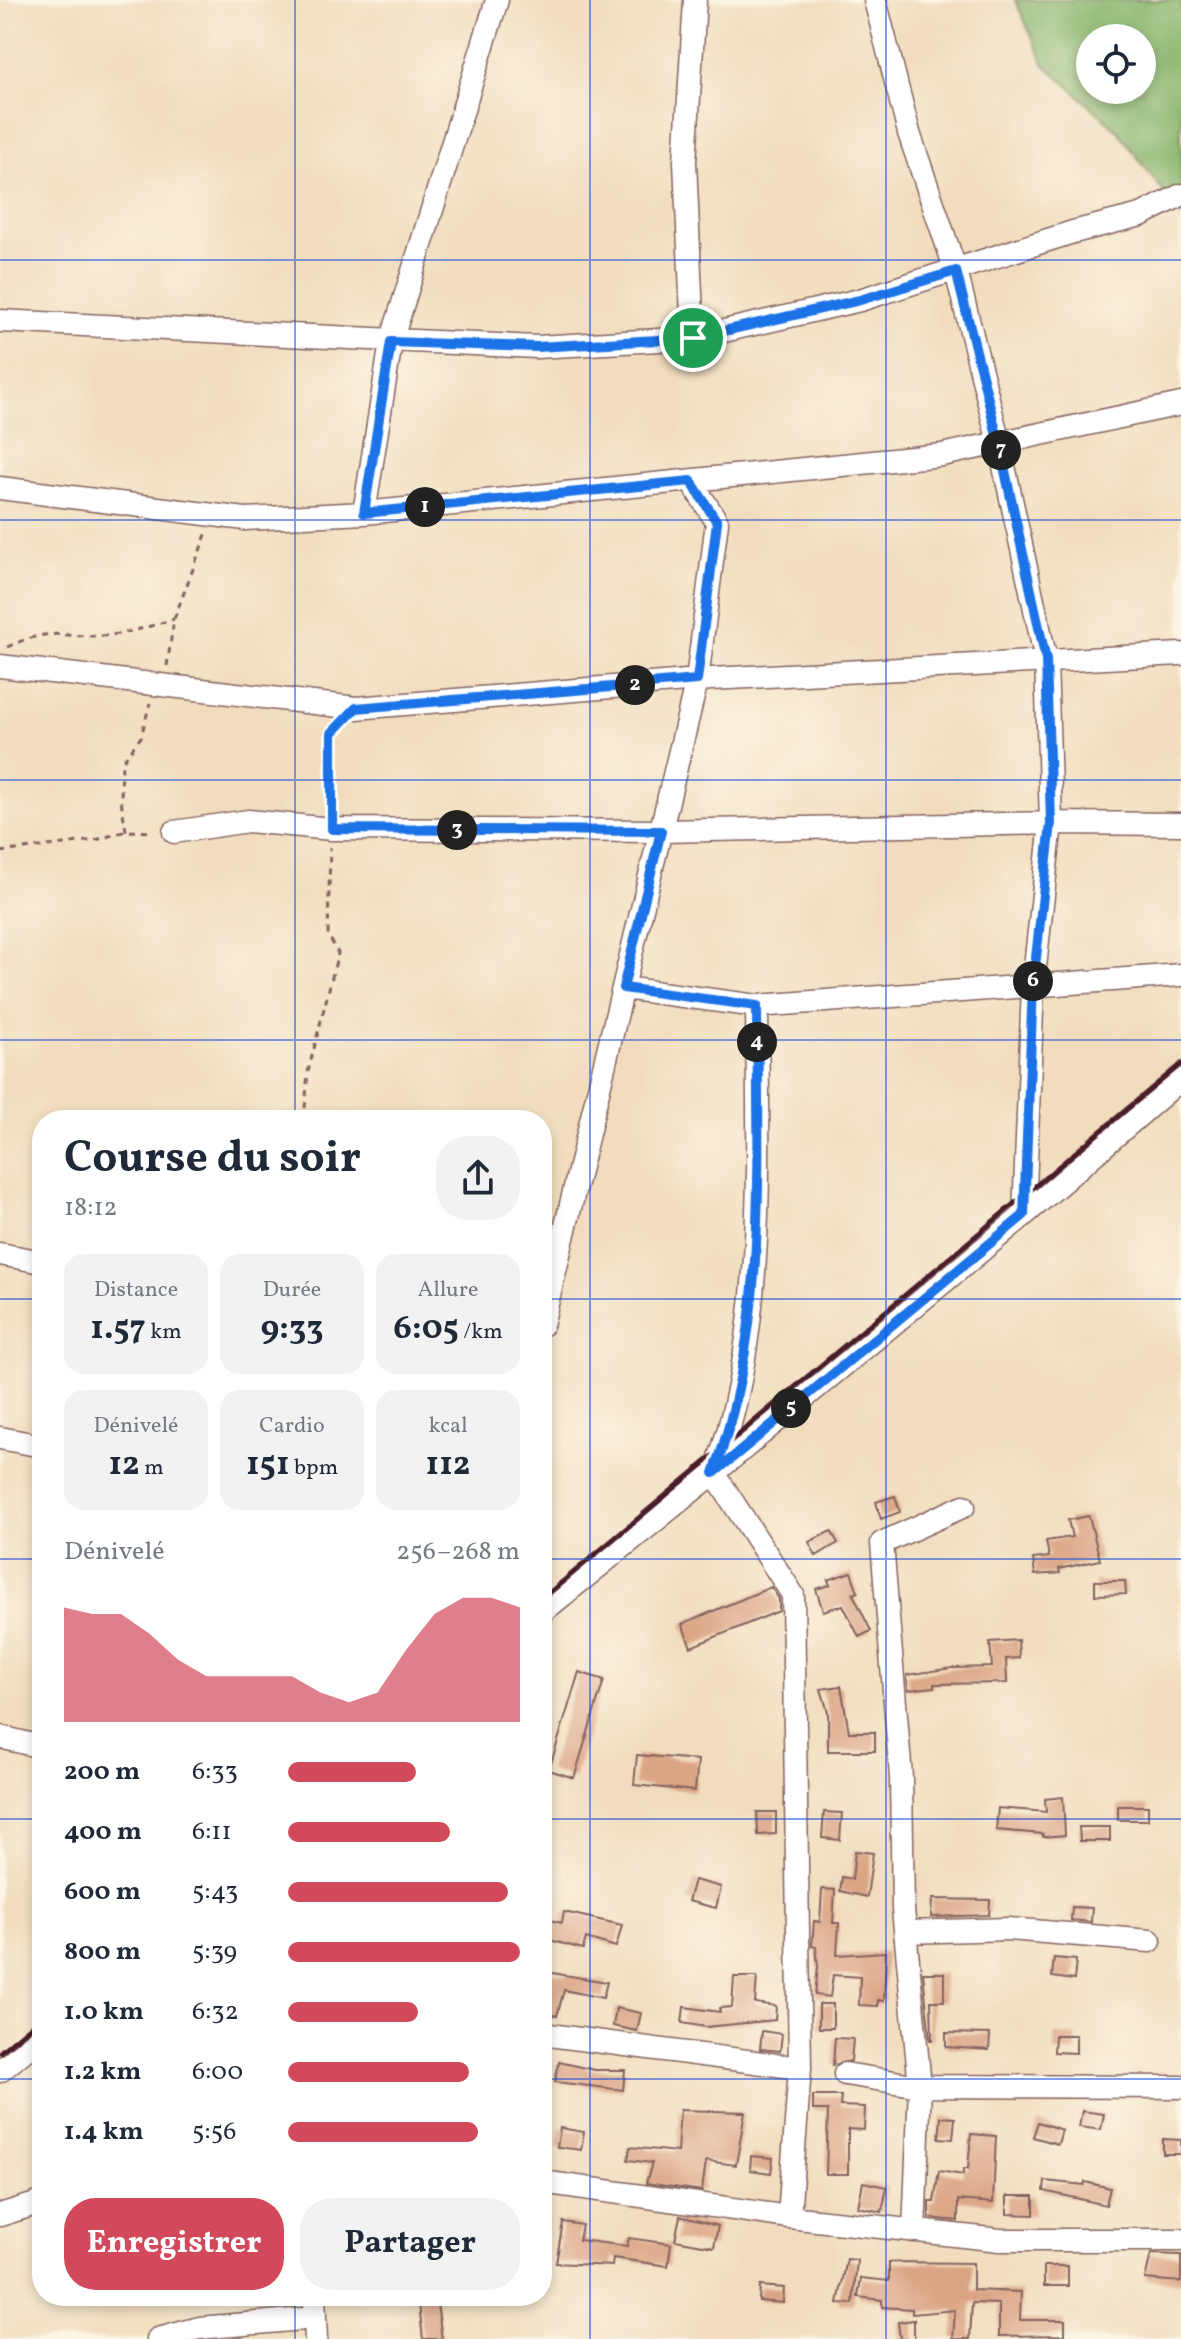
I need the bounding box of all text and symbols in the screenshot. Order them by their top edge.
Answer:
map controls [1076,24,1156,104]
button: locate [1076,24,1156,104]
pin [659,304,727,372]
icon: arrive [671,316,715,360]
pin: 7 [981,430,1021,470]
text: 7 [996,434,1006,465]
pin: 1 [405,487,445,527]
text: 1 [421,491,429,522]
pin: 2 [615,665,655,705]
text: 2 [629,669,641,700]
pin: 3 [437,810,477,850]
text: 3 [451,814,463,845]
pin: 6 [1013,961,1053,1001]
text: 6 [1027,965,1039,996]
pin: 4 [737,1022,777,1062]
text: 4 [750,1026,764,1057]
text: Course du soir [64,1129,361,1190]
button: share [436,1136,520,1220]
text: 18:12 [64,1190,117,1226]
text: Distance [94,1275,178,1306]
text: Durée [263,1275,321,1306]
text: Allure [418,1275,478,1306]
text: 1.57 [90,1306,146,1353]
text: 9:33 [261,1306,324,1353]
text: 6:05 [393,1306,459,1353]
text: km [146,1317,182,1348]
text: /km [459,1317,503,1348]
pin: 5 [771,1388,811,1428]
text: 5 [786,1392,796,1423]
text: Dénivelé [93,1411,179,1442]
text: Cardio [259,1411,325,1442]
text: kcal [428,1411,468,1442]
text: 12 [108,1442,140,1489]
text: 151 [246,1442,290,1489]
text: 112 [425,1442,471,1489]
text: m [140,1453,164,1484]
text: bpm [290,1453,338,1484]
text: Dénivelé [64,1534,165,1570]
text: 256–268 m [396,1534,520,1570]
text: 200 m [64,1754,140,1790]
text: 6:33 [192,1754,238,1790]
text: 400 m [64,1814,142,1850]
text: 6:11 [192,1814,231,1850]
text: 600 m [64,1874,141,1910]
text: 5:43 [192,1874,238,1910]
text: 800 m [64,1934,141,1970]
text: 5:39 [192,1934,237,1970]
text: 1.0 km [64,1994,144,2030]
text: 6:32 [192,1994,239,2030]
text: 1.2 km [64,2054,141,2090]
text: 6:00 [192,2054,243,2090]
text: 1.4 km [64,2114,144,2150]
text: 5:56 [192,2114,236,2150]
button: Enregistrer [64,2198,284,2290]
button: Partager [300,2198,520,2290]

